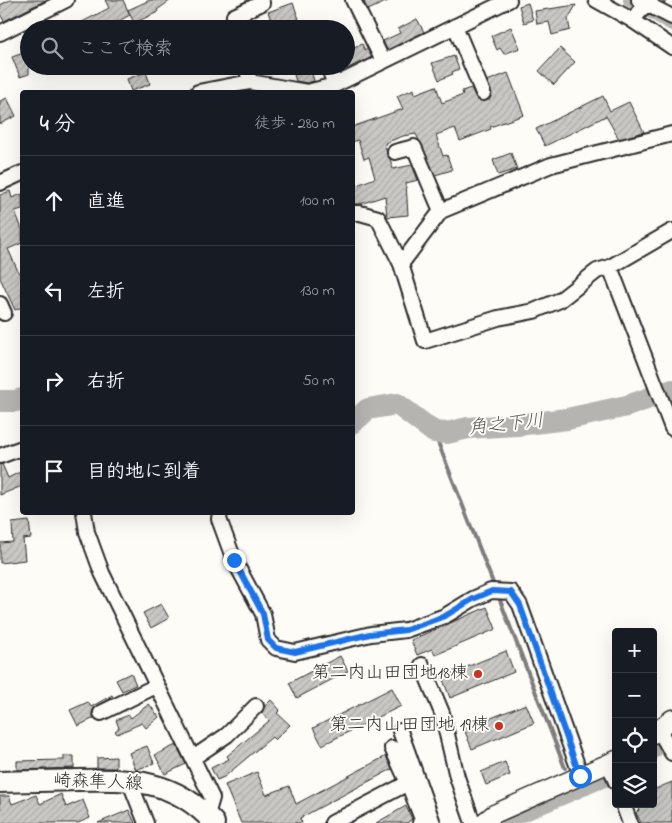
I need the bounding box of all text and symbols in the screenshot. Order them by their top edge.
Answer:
search box [20,20,355,75]
icon: search [38,34,66,62]
text: ここで検索 [78,36,173,63]
text: 4 分 [40,110,75,140]
text: 徒歩 · 280 m [254,112,335,136]
icon: ahead [40,187,68,215]
text: 直進 [87,189,125,216]
text: 100 m [300,189,335,213]
icon: left [40,277,68,305]
text: 左折 [87,279,125,306]
text: 130 m [300,279,335,303]
icon: right [40,367,68,395]
text: 右折 [87,369,125,396]
text: 50 m [303,369,335,393]
water label: 角之下川 [467,408,545,442]
icon: arrive [40,457,68,485]
text: 目的地に到着 [87,459,201,486]
route end [223,549,246,572]
map controls [612,628,657,808]
button: + [612,628,657,673]
place label: 第二内山田団地18棟 [312,661,468,687]
marker: 第二内山田団地18棟 [472,668,484,680]
button: − [612,673,657,718]
place label: 第二内山田団地 19棟 [329,713,489,739]
button: locate [612,718,657,763]
marker: 第二内山田団地 19棟 [493,720,505,732]
button: layers [612,763,657,808]
route start [569,765,592,788]
street label: 崎森隼人線 [53,768,143,798]

